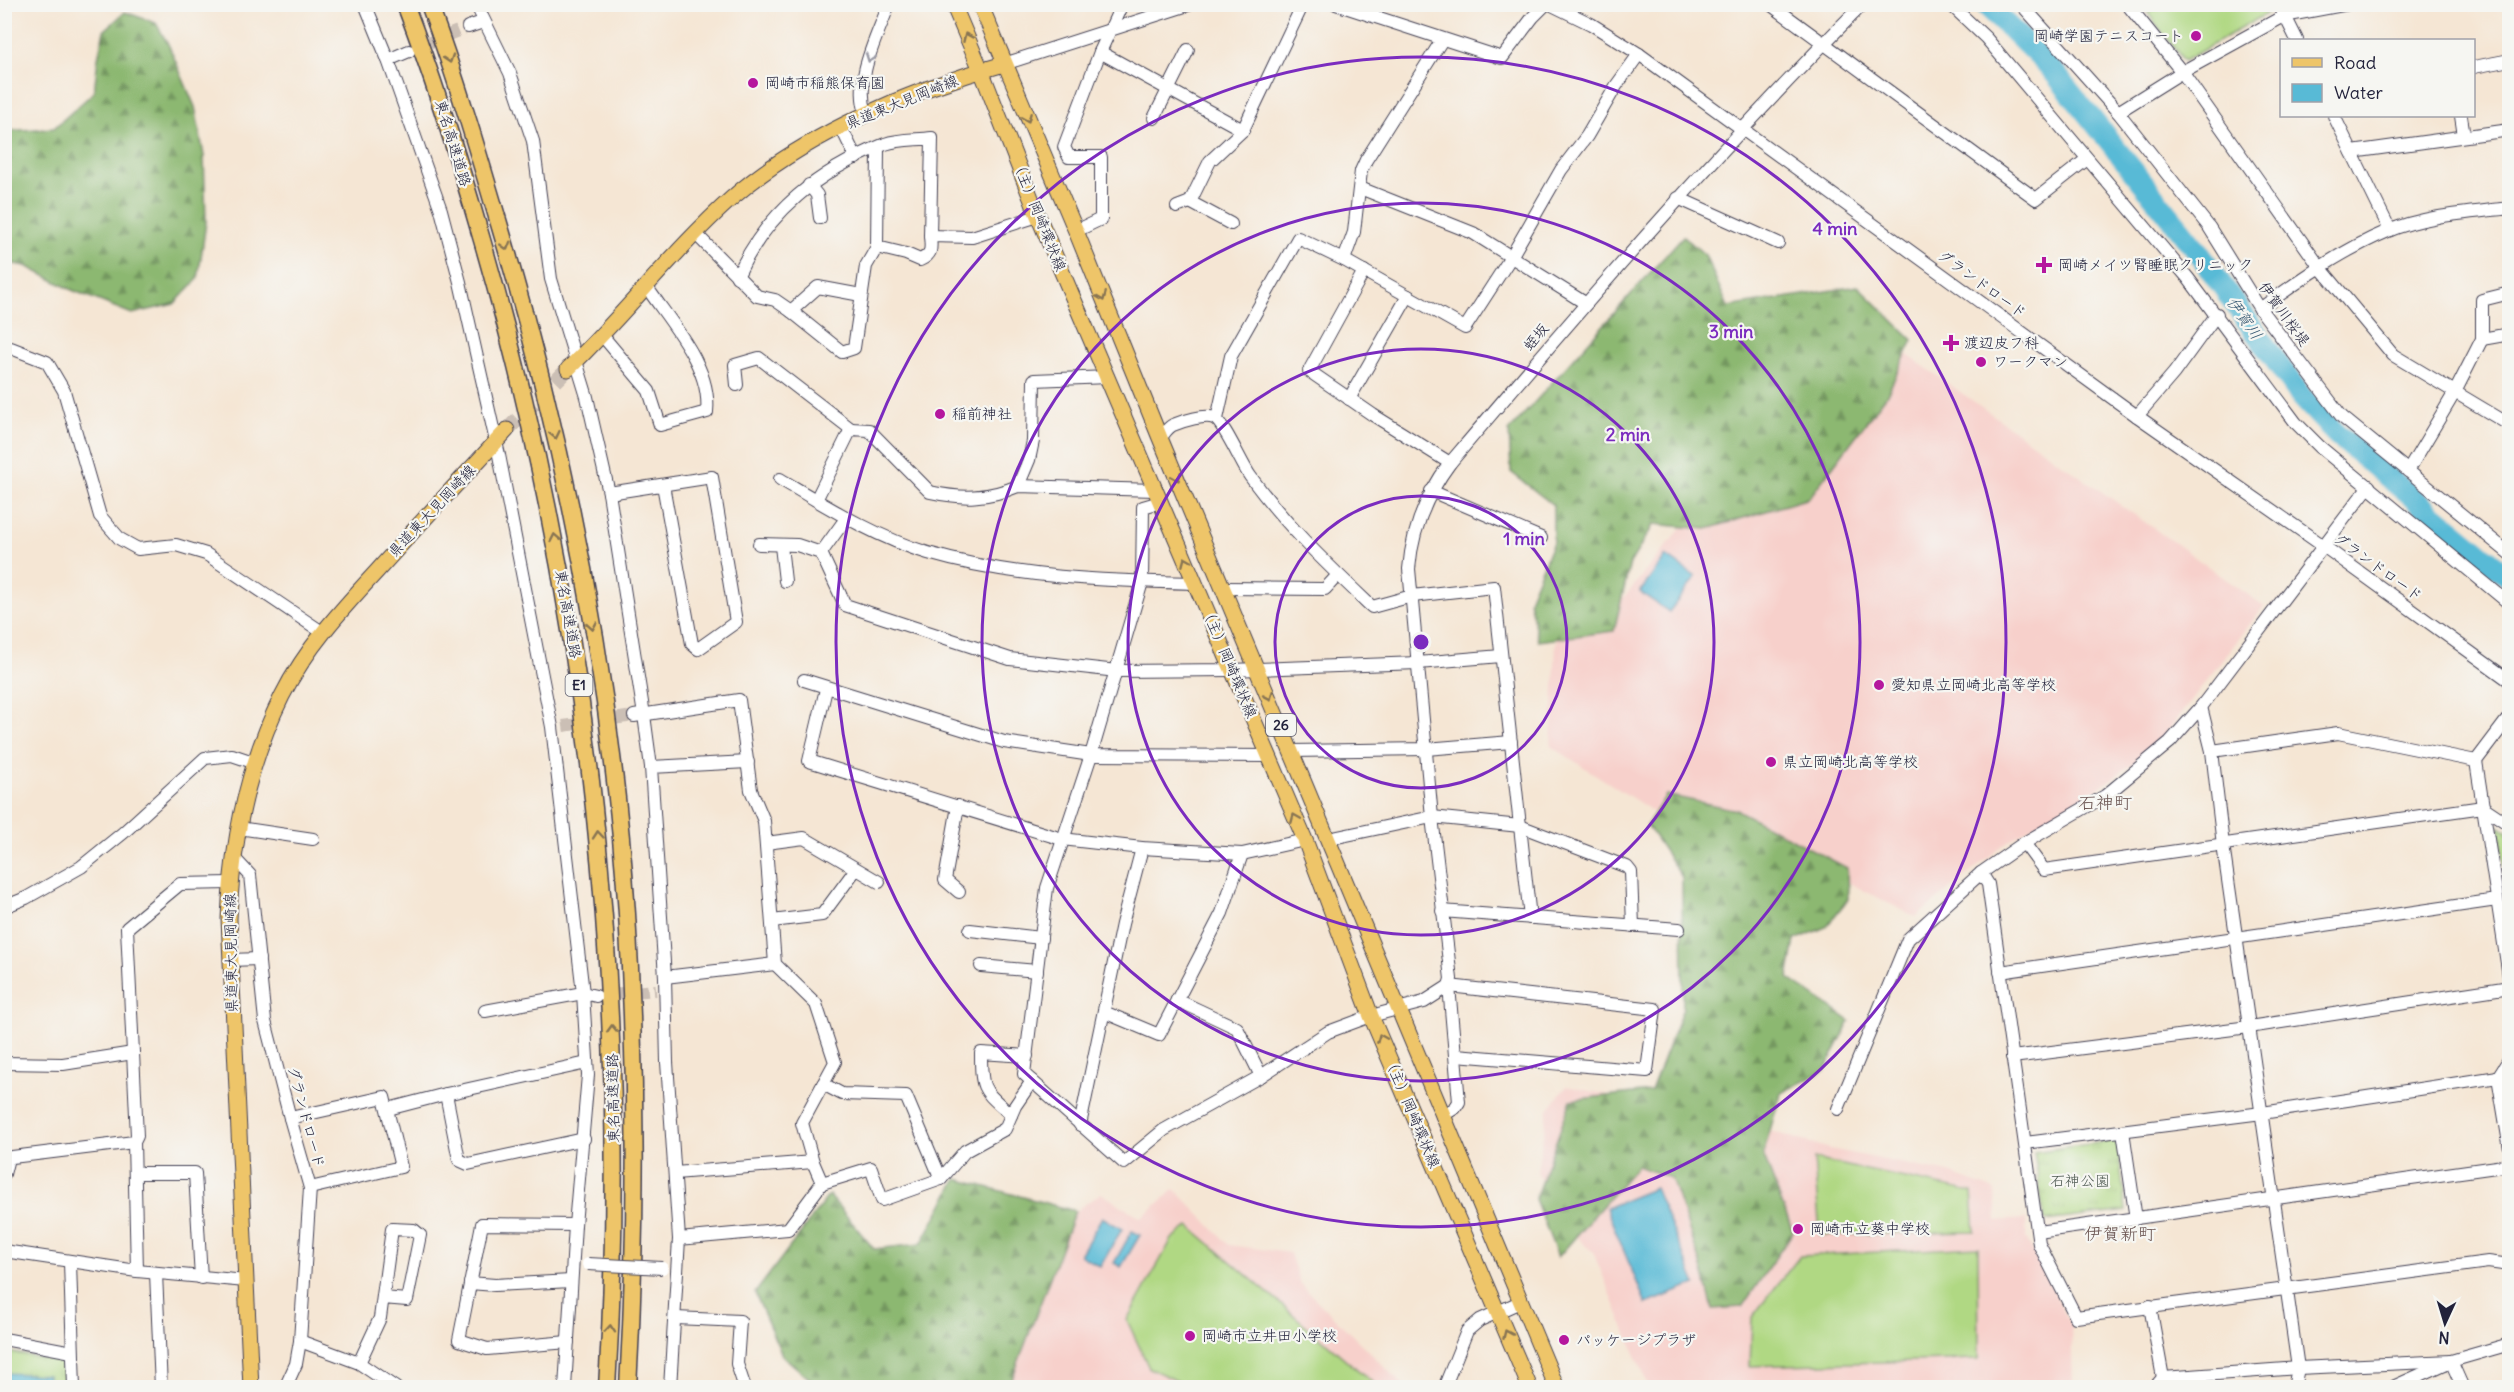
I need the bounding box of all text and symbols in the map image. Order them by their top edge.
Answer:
place label: 岡崎学園テニスコート [2034,26,2184,45]
marker: 岡崎学園テニスコート [2189,29,2203,43]
one-way arrow [962,33,974,44]
legend [2280,39,2475,117]
text: Road [2334,51,2377,74]
one-way arrow [864,52,877,63]
one-way arrow [442,53,454,64]
street label: 県道東大見岡崎線 [843,70,961,133]
place label: 岡崎市稲熊保育園 [765,73,885,92]
marker: 岡崎市稲熊保育園 [746,76,760,90]
text: Water [2334,81,2384,104]
street label: 東名高速道路 [431,97,476,189]
one-way arrow [1020,111,1032,122]
street label: （主）岡崎環状線 [1008,156,1071,274]
text: 4 min [1813,217,1858,240]
one-way arrow [499,240,511,251]
street label: グランドロード [1934,245,2030,322]
place label: 岡崎メイツ腎睡眠クリニック [2058,255,2253,274]
marker: 岡崎メイツ腎睡眠クリニック [2035,256,2053,274]
street label: 伊賀川桜堤 [2255,278,2314,350]
one-way arrow [1095,291,1107,302]
water label: 伊賀川 [2223,293,2267,343]
street label: 蛭坂 [1519,319,1553,354]
text: 3 min [1709,320,1754,343]
place label: 渡辺皮フ科 [1964,333,2039,352]
marker: 渡辺皮フ科 [1942,334,1960,352]
place label: ワークマン [1993,352,2068,371]
marker: ワークマン [1974,355,1988,369]
place label: 稲前神社 [952,404,1012,423]
marker: 稲前神社 [933,407,947,421]
text: 2 min [1606,423,1651,446]
one-way arrow [548,429,561,439]
street label: 県道東大見岡崎線 [384,460,480,561]
one-way arrow [1170,471,1182,482]
text: 1 min [1503,527,1545,550]
street label: グランドロード [2330,528,2426,605]
one-way arrow [549,533,562,543]
one-way arrow [1181,556,1193,567]
street label: 東名高速道路 [551,568,586,660]
street label: （主）岡崎環状線 [1197,603,1262,721]
one-way arrow [585,621,598,631]
centre of rings [1411,632,1431,652]
road number: E1 [566,674,592,696]
place label: 愛知県立岡崎北高等学校 [1891,675,2056,694]
marker: 愛知県立岡崎北高等学校 [1872,678,1886,692]
one-way arrow [1261,690,1273,701]
road number: 26 [1266,714,1296,736]
place label: 県立岡崎北高等学校 [1783,752,1918,771]
marker: 県立岡崎北高等学校 [1764,755,1778,769]
district label: 石神町 [2078,791,2132,814]
one-way arrow [1290,813,1302,824]
one-way arrow [592,830,605,839]
street label: 県道東大見岡崎線 [220,893,241,1013]
one-way arrow [606,1025,618,1034]
one-way arrow [1376,1034,1388,1045]
street label: 東名高速道路 [602,1053,623,1143]
street label: （主）岡崎環状線 [1380,1053,1445,1171]
street label: グランドロード [284,1064,329,1170]
park label: 石神公園 [2050,1171,2110,1190]
place label: 岡崎市立葵中学校 [1810,1219,1930,1238]
marker: 岡崎市立葵中学校 [1791,1222,1805,1236]
district label: 伊賀新町 [2084,1222,2156,1245]
north arrow [2415,1293,2475,1353]
one-way arrow [604,1325,617,1334]
place label: 岡崎市立井田小学校 [1202,1326,1337,1345]
text: N [2438,1328,2450,1348]
marker: 岡崎市立井田小学校 [1183,1329,1197,1343]
one-way arrow [1502,1329,1514,1340]
place label: パッケージプラザ [1576,1330,1696,1349]
marker: パッケージプラザ [1557,1333,1571,1347]

